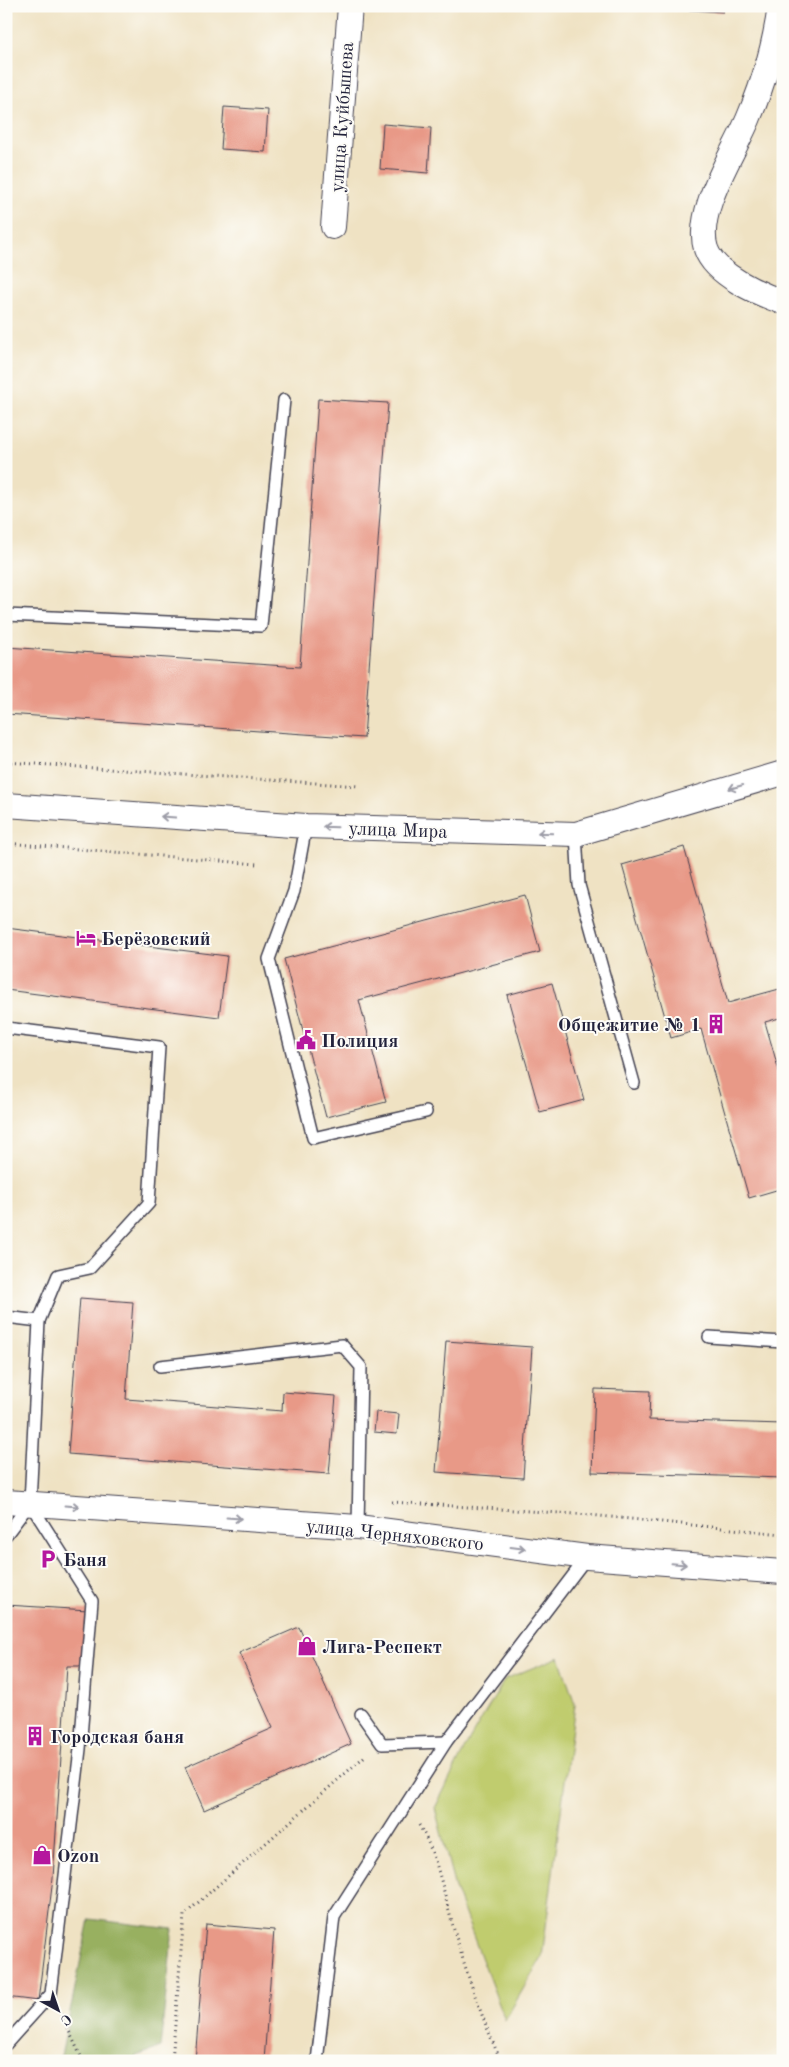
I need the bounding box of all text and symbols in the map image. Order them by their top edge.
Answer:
street label: улица Куйбышева [329,41,358,193]
one-way arrow [728,783,744,793]
one-way arrow [160,812,176,821]
street label: улица Мира [348,820,448,843]
one-way arrow [323,822,339,832]
one-way arrow [537,828,554,838]
hotel icon: Берёзовский [75,927,97,949]
place label: Берёзовский [101,931,211,950]
building icon: Общежитие № 1 [705,1013,727,1035]
place label: Общежитие № 1 [558,1017,701,1036]
public building icon: Полиция [295,1029,317,1051]
place label: Полиция [321,1033,398,1052]
one-way arrow [64,1502,80,1511]
one-way arrow [226,1513,242,1523]
street label: улица Черняховского [305,1518,485,1555]
one-way arrow [509,1543,525,1553]
parking icon: Баня [37,1548,59,1570]
place label: Баня [63,1552,107,1571]
one-way arrow [671,1559,687,1569]
shop icon: Лига-Респект [296,1635,318,1657]
place label: Лига-Респект [322,1639,442,1658]
building icon: Городская баня [24,1725,46,1747]
place label: Городская баня [50,1729,184,1748]
shop icon: Ozon [31,1844,53,1866]
place label: Ozon [57,1848,99,1867]
north arrow [32,1984,82,2034]
text: С [58,2011,74,2028]

